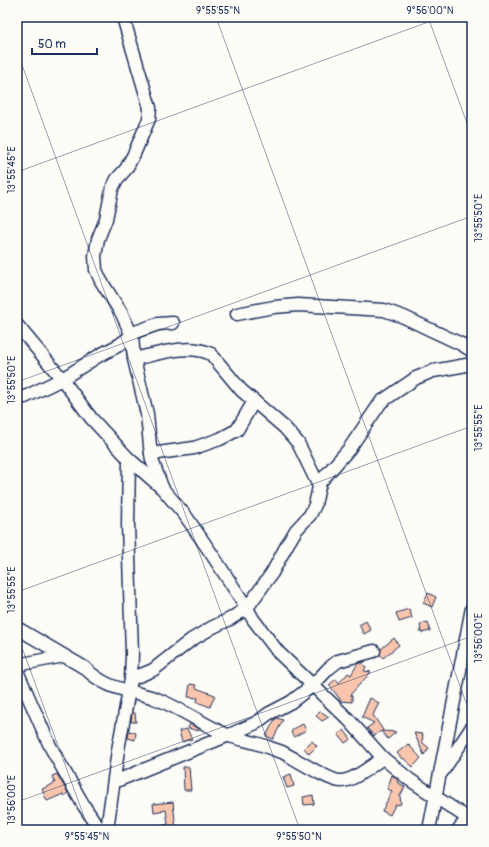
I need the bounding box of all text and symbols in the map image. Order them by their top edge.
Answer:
text: 9°55'55"N [196,5,240,17]
text: 9°56'00"N [406,5,454,17]
scale bar [32,30,97,56]
text: 50 m [38,37,66,52]
text: 13°55'45"E [6,146,18,194]
text: 13°55'50"E [473,194,485,242]
text: 13°55'50"E [6,356,18,404]
text: 13°55'55"E [473,405,485,451]
text: 13°55'55"E [6,567,18,613]
text: 13°56'00"E [473,613,485,663]
text: 13°56'00"E [6,775,18,825]
text: 9°55'45"N [65,831,109,843]
text: 9°55'50"N [276,831,322,843]

